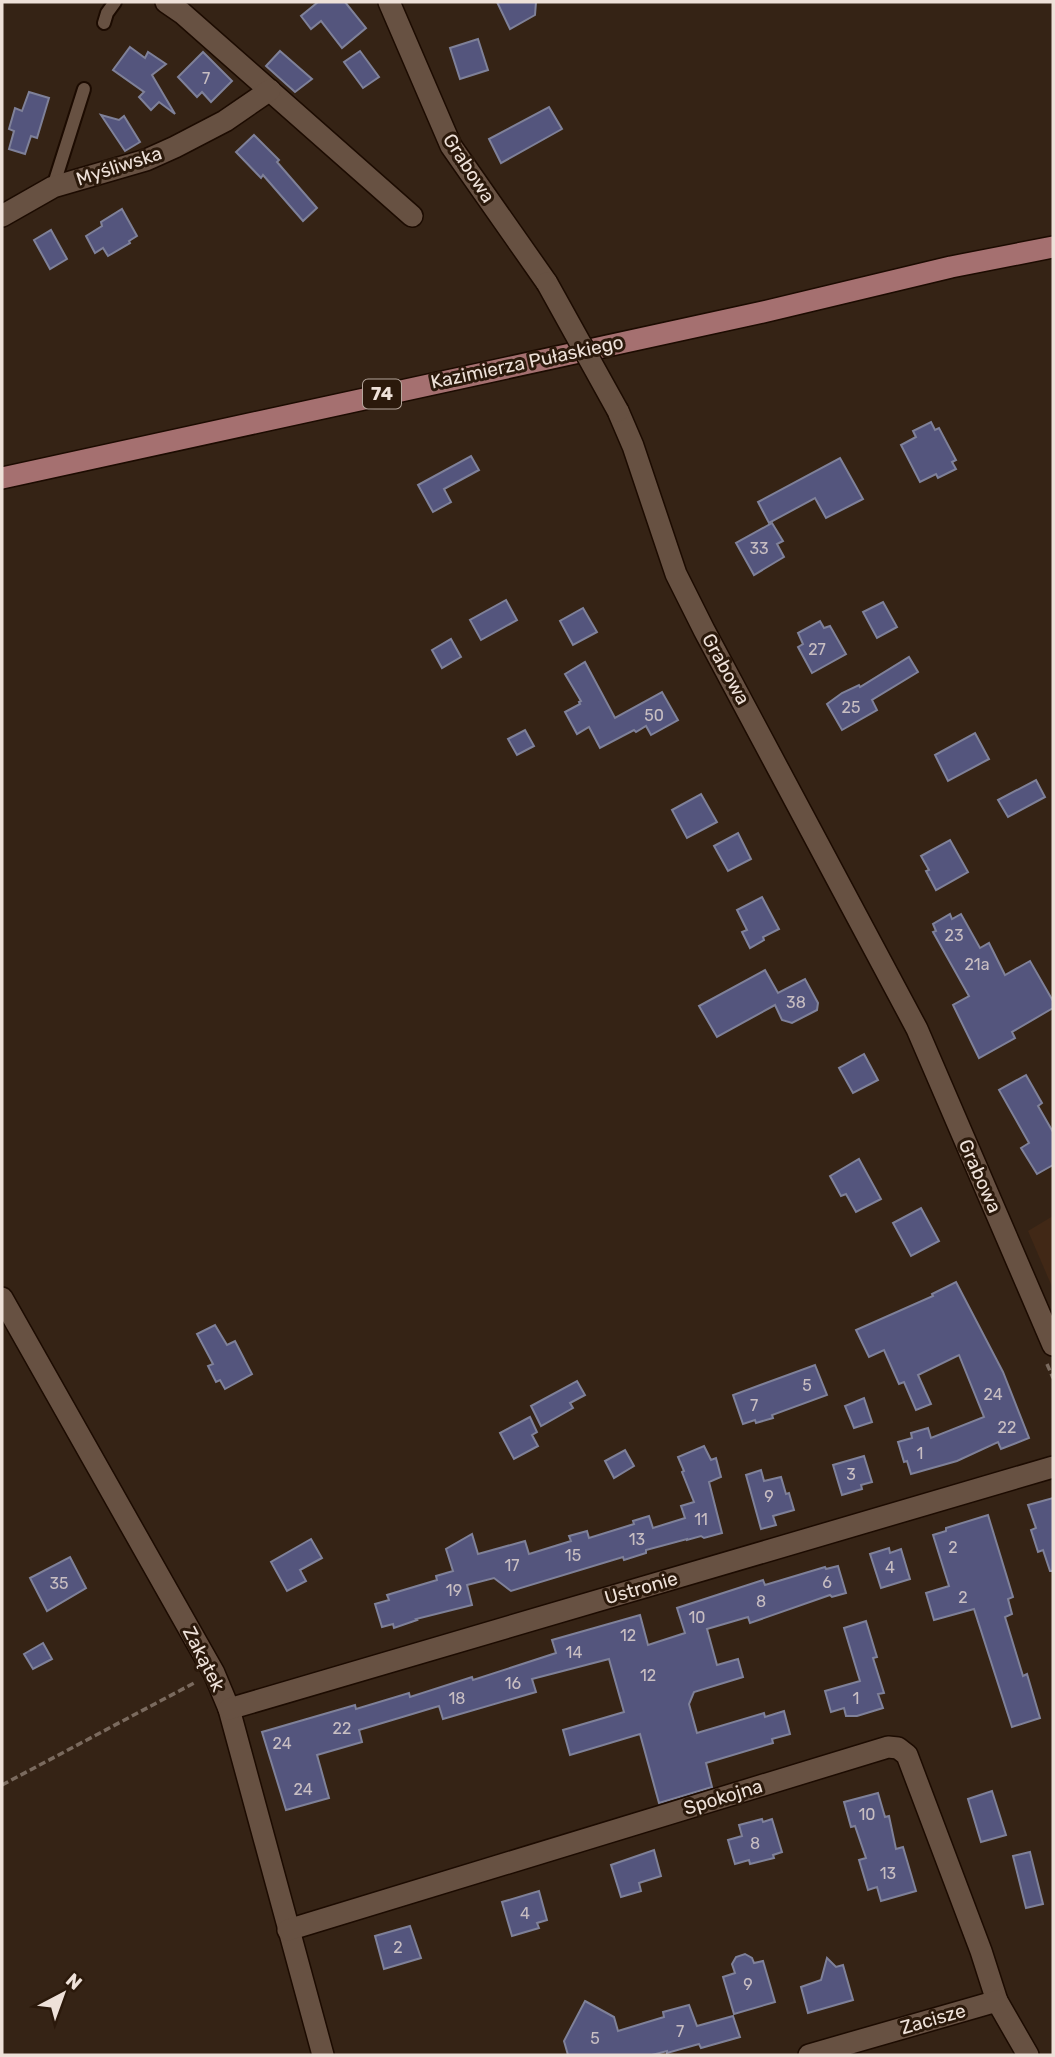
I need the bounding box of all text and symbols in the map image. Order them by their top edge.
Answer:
house number: 7 [202,69,210,88]
street label: Grabowa [438,129,500,207]
street label: Myśliwska [73,141,165,191]
street label: Kazimierza Pułaskiego [428,330,626,394]
road number: 74 [363,380,401,408]
house number: 33 [749,539,769,558]
street label: Grabowa [697,629,755,709]
house number: 27 [808,640,826,659]
house number: 25 [842,698,860,717]
house number: 50 [644,706,664,725]
house number: 23 [944,926,964,945]
house number: 21a [964,955,990,974]
house number: 38 [786,993,806,1012]
street label: Grabowa [954,1136,1006,1216]
house number: 5 [802,1376,812,1395]
house number: 24 [983,1385,1003,1404]
house number: 7 [750,1396,758,1415]
house number: 22 [998,1418,1016,1437]
house number: 1 [917,1444,923,1463]
house number: 3 [846,1465,856,1484]
house number: 9 [764,1487,774,1506]
house number: 11 [694,1510,708,1529]
house number: 13 [629,1530,645,1549]
house number: 2 [948,1538,958,1557]
house number: 15 [565,1546,581,1565]
house number: 17 [504,1556,520,1575]
house number: 4 [885,1558,895,1577]
street label: Ustronie [602,1567,680,1609]
house number: 6 [822,1573,832,1592]
house number: 35 [49,1574,69,1593]
house number: 19 [446,1581,462,1600]
house number: 2 [958,1588,968,1607]
house number: 8 [756,1592,766,1611]
house number: 10 [688,1608,706,1627]
street label: Zakątek [178,1623,230,1695]
house number: 12 [620,1626,636,1645]
house number: 14 [566,1643,582,1662]
house number: 12 [640,1666,656,1685]
house number: 16 [505,1674,522,1693]
house number: 18 [448,1689,466,1708]
house number: 1 [853,1689,859,1708]
house number: 22 [333,1719,351,1738]
house number: 24 [272,1734,292,1753]
street label: Spokojna [681,1774,765,1820]
house number: 24 [293,1780,313,1799]
house number: 10 [858,1805,876,1824]
house number: 8 [750,1834,760,1853]
house number: 13 [880,1864,896,1883]
house number: 4 [520,1904,530,1923]
house number: 2 [393,1938,403,1957]
north arrow [28,1959,98,2029]
text: N [61,1968,87,1995]
house number: 9 [743,1975,753,1994]
street label: Zacisze [898,1999,968,2039]
house number: 7 [676,2022,684,2041]
house number: 5 [590,2029,600,2048]

